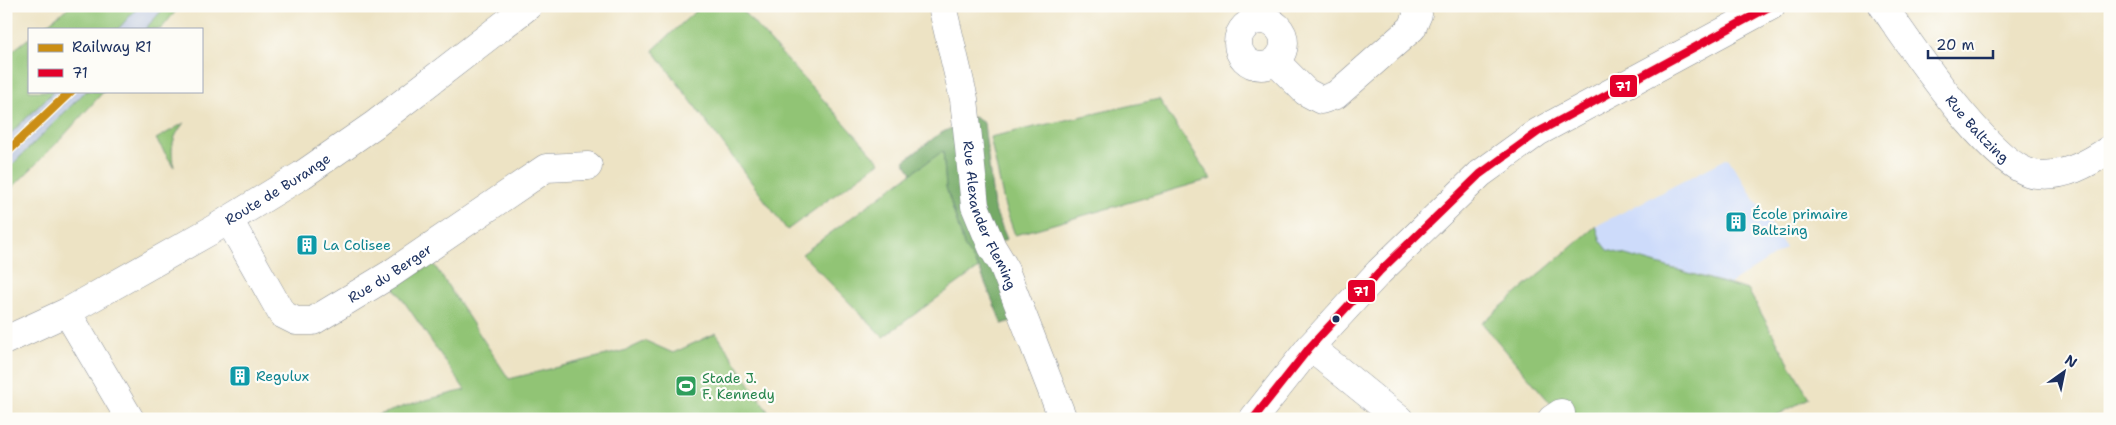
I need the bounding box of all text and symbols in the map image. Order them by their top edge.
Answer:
legend [28,28,202,92]
scale bar [1928,28,1994,60]
text: 20 m [1936,35,1975,55]
text: Railway R1 [72,37,152,57]
text: 71 [72,63,88,83]
line badge: 71 [1609,74,1638,98]
text: 71 [1615,77,1631,95]
street label: Rue Baltzing [1942,91,2013,167]
street label: Rue Alexander Fleming [959,140,1021,292]
street label: Route de Burange [222,149,334,229]
place label: École primaire Baltzing [1752,205,1848,239]
building icon: École primaire Baltzing [1724,210,1748,234]
building icon: La Colisee [295,233,319,257]
place label: La Colisee [323,236,391,254]
street label: Rue du Berger [345,239,435,307]
line badge: 71 [1347,279,1376,303]
text: 71 [1353,282,1369,300]
unlabelled marker [1331,314,1341,324]
north arrow [2038,348,2088,398]
text: N [2062,351,2081,372]
building icon: Regulux [228,364,252,388]
place label: Regulux [256,367,309,385]
place label: Stade J. F. Kennedy [702,369,775,403]
sports icon: Stade J. F. Kennedy [674,374,698,398]

